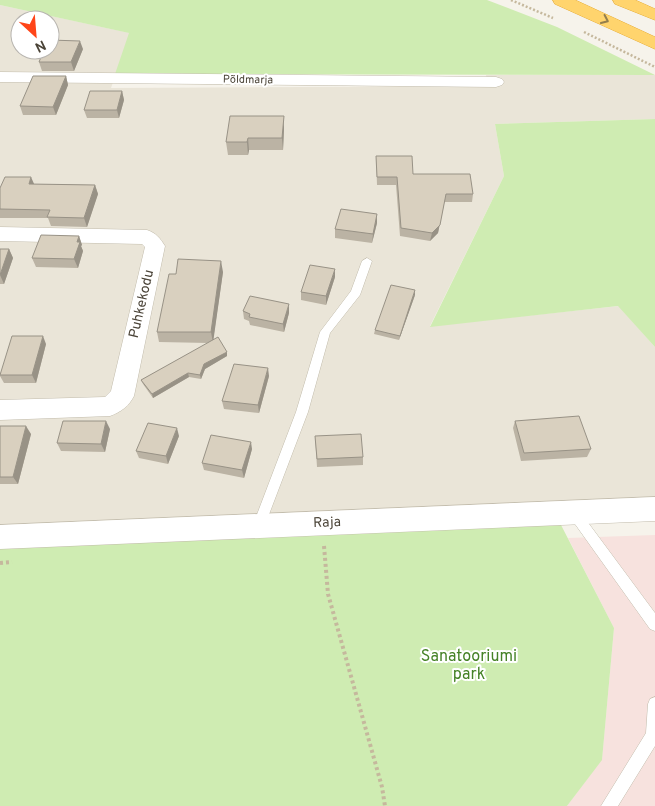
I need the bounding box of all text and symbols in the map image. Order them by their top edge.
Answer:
north arrow [10,10,60,60]
one-way arrow [600,14,609,25]
text: N [32,35,48,55]
street label: Põldmarja [223,73,273,87]
street label: Puhkekodu [126,268,158,340]
street label: Raja [313,514,341,532]
park label: Sanatooriumi park [421,647,517,685]

